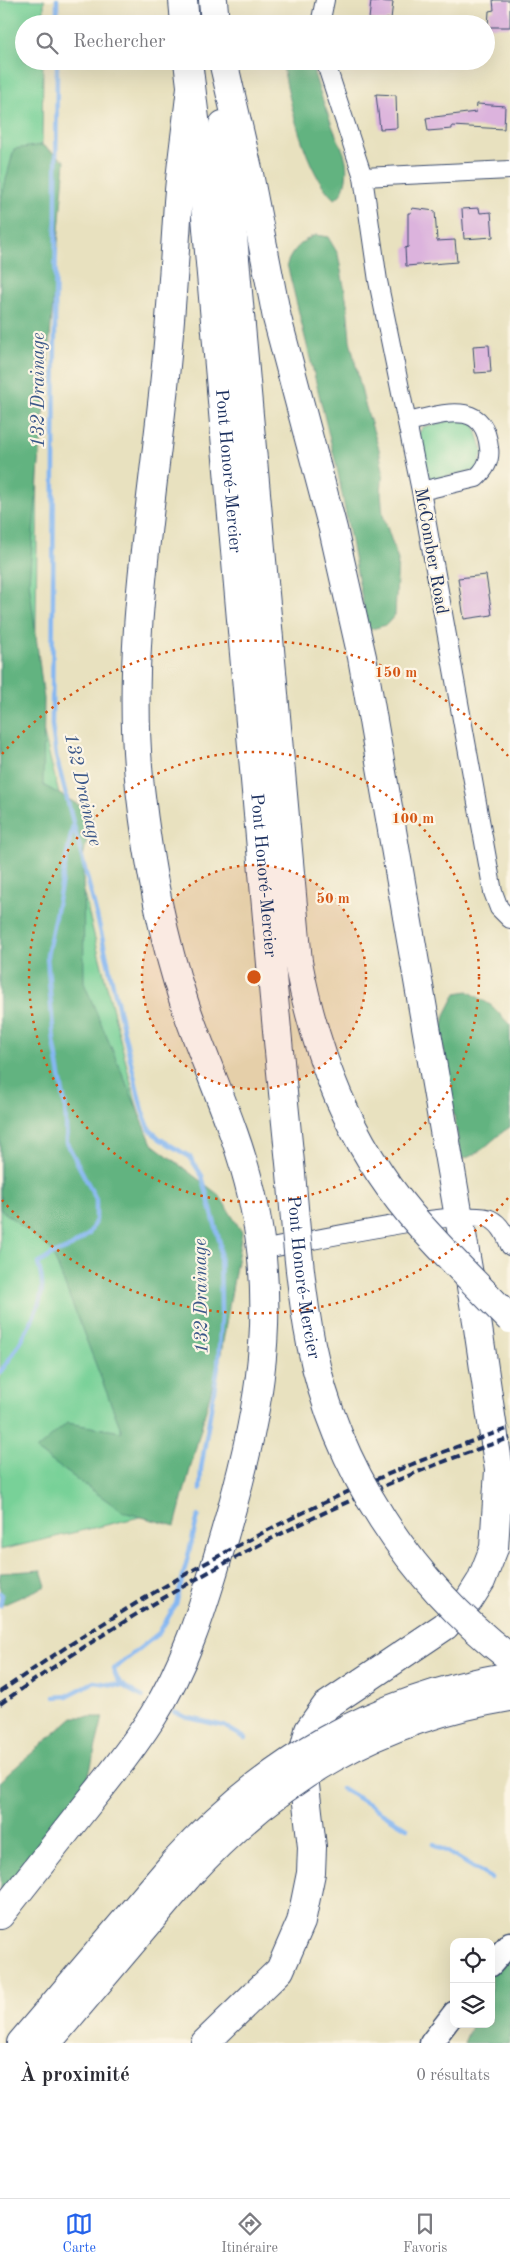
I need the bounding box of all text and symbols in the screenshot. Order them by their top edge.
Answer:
search box [15,15,495,70]
icon: search [33,29,61,57]
text: Rechercher [73,33,166,52]
water label: 132 Drainage [30,332,49,448]
street label: Pont Honoré-Mercier [212,388,244,554]
street label: McComber Road [411,486,451,616]
text: 150 m [375,666,417,681]
water label: 132 Drainage [60,732,104,849]
street label: Pont Honoré-Mercier [247,793,279,959]
text: 100 m [392,812,434,827]
text: 50 m [316,892,350,907]
centre of rings [245,968,263,986]
street label: Pont Honoré-Mercier [284,1195,323,1361]
water label: 132 Drainage [191,1238,213,1354]
map controls [450,1938,495,2028]
button: locate [450,1938,495,1983]
button: layers [450,1983,495,2028]
text: À proximité [20,2065,130,2086]
text: 0 résultats [416,2068,490,2084]
tab: Carte [63,2210,96,2257]
tab: Itinéraire [221,2210,278,2257]
tab: Favoris [403,2210,447,2257]

